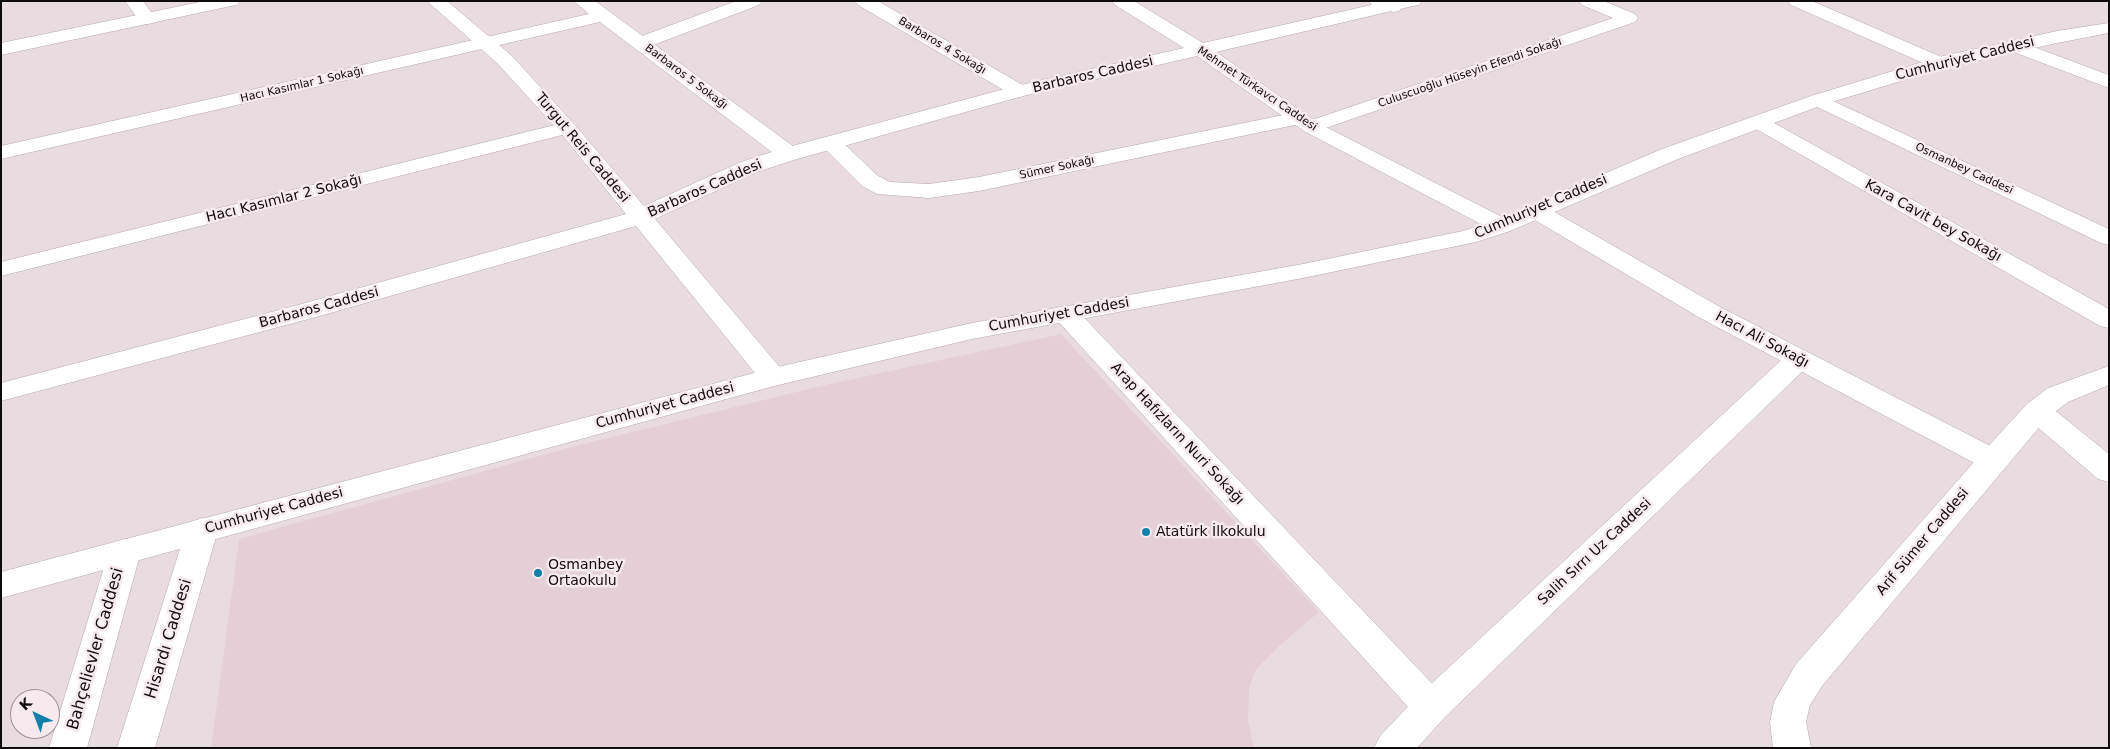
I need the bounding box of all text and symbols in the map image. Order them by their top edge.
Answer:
street label: Barbaros 4 Sokağı [896,15,988,77]
street label: Cumhuriyet Caddesi [1894,34,2036,84]
street label: Culuscuoğlu Hüseyin Efendi Sokağı [1377,35,1563,111]
street label: Barbaros 5 Sokağı [642,42,730,112]
street label: Mehmet Türkavcı Caddesi [1195,44,1319,134]
street label: Barbaros Caddesi [1031,53,1155,97]
street label: Hacı Kasımlar 1 Sokağı [239,64,365,106]
street label: Turgut Reis Caddesi [531,90,633,206]
street label: Osmanbey Caddesi [1913,141,2015,197]
street label: Sümer Sokağı [1018,154,1096,182]
street label: Barbaros Caddesi [645,156,765,222]
street label: Hacı Kasımlar 2 Sokağı [204,171,364,227]
street label: Cumhuriyet Caddesi [1472,171,1610,243]
street label: Kara Cavit bey Sokağı [1862,176,2004,266]
street label: Barbaros Caddesi [257,284,381,332]
street label: Cumhuriyet Caddesi [987,294,1131,336]
street label: Hacı Ali Sokağı [1712,308,1812,372]
street label: Arap Hafızların Nuri Sokağı [1107,359,1247,509]
street label: Cumhuriyet Caddesi [594,379,736,433]
street label: Cumhuriyet Caddesi [203,484,345,538]
street label: Arif Sümer Caddesi [1873,485,1973,599]
street label: Salih Sırrı Uz Caddesi [1535,495,1655,609]
place label: Atatürk İlkokulu [1156,524,1266,540]
marker: Atatürk İlkokulu [1140,526,1152,538]
place label: Osmanbey Ortaokulu [548,557,623,590]
street label: Bahçelievler Caddesi [64,566,128,732]
marker: Osmanbey Ortaokulu [532,567,544,579]
street label: Hisardı Caddesi [142,577,196,701]
north arrow [10,689,60,739]
text: K [16,694,35,713]

